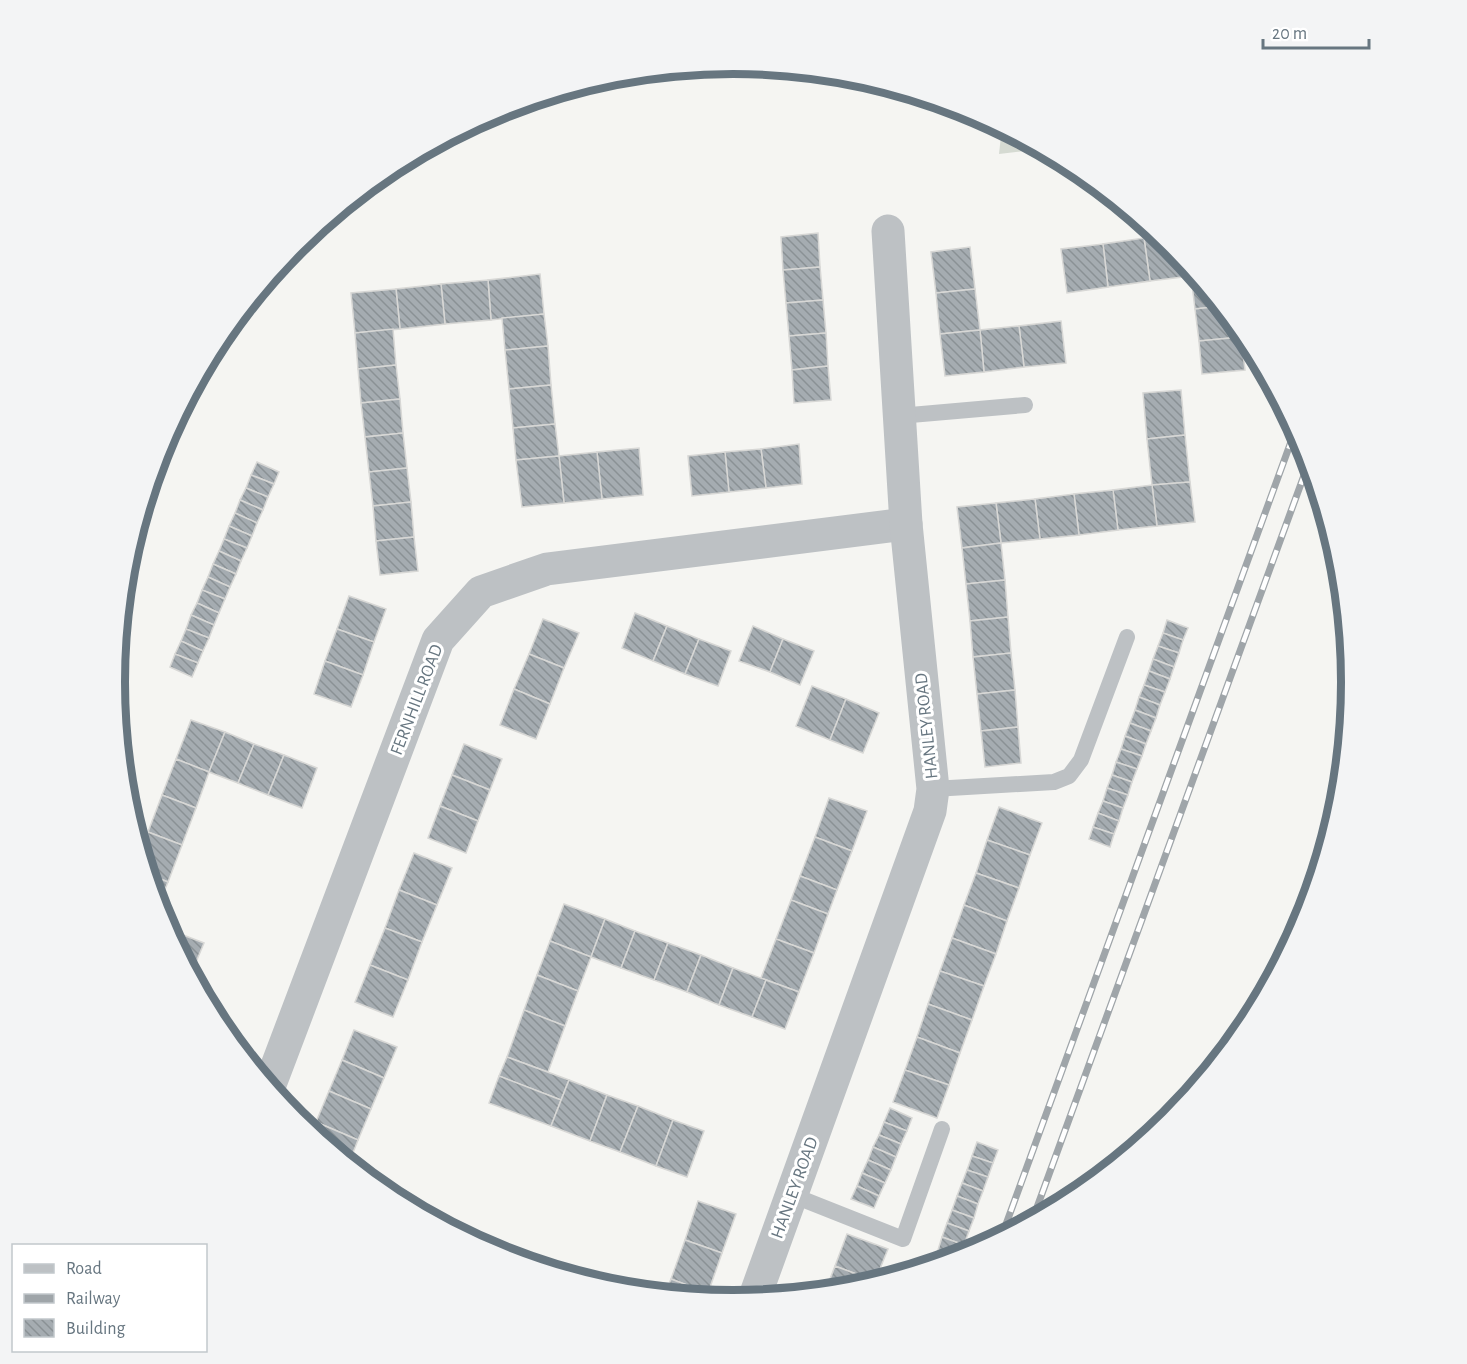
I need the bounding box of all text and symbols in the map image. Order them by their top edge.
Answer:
scale bar [1263,12,1370,50]
text: 20 m [1272,25,1307,43]
street label: FERNHILL ROAD [388,642,446,758]
street label: HANLEY ROAD [912,672,942,780]
street label: HANLEY ROAD [768,1135,822,1241]
legend [12,1244,207,1352]
text: Road [66,1260,102,1278]
text: Railway [66,1290,121,1308]
text: Building [66,1320,126,1338]

